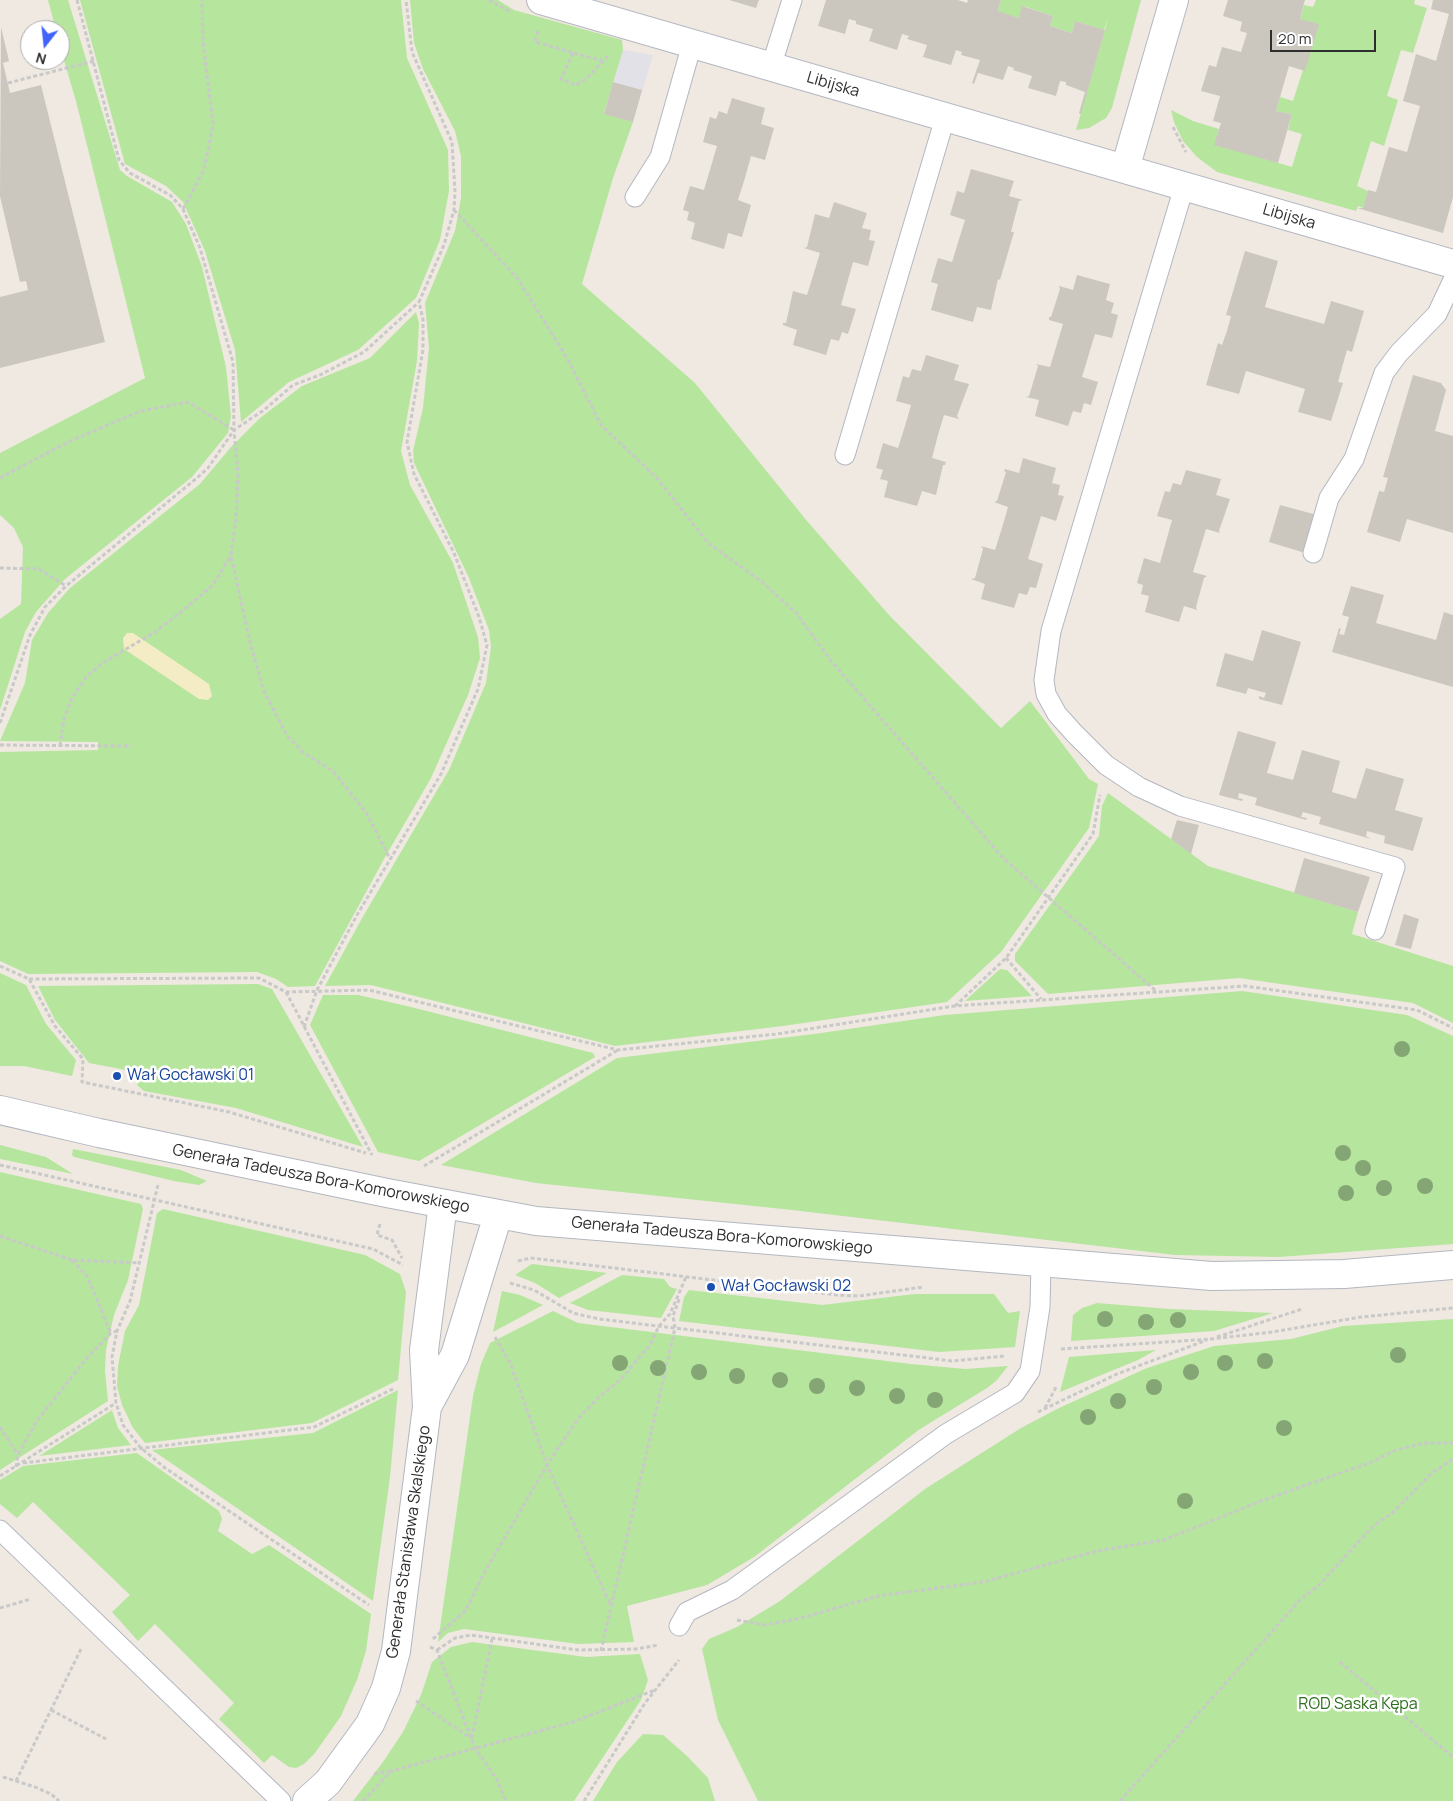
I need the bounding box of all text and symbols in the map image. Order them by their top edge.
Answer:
north arrow [20,20,70,70]
scale bar [1273,20,1379,52]
text: 20 m [1278,28,1311,49]
text: N [34,48,48,69]
street label: Libijska [804,68,862,102]
street label: Libijska [1260,200,1318,234]
place label: Wał Gocławski 01 [127,1066,254,1086]
marker: Wał Gocławski 01 [111,1070,123,1082]
street label: Generała Tadeusza Bora-Komorowskiego [171,1141,471,1217]
street label: Generała Tadeusza Bora-Komorowskiego [571,1213,873,1259]
place label: Wał Gocławski 02 [721,1277,851,1297]
marker: Wał Gocławski 02 [705,1281,717,1293]
street label: Generała Stanisława Skalskiego [383,1424,435,1660]
park label: ROD Saska Kępa [1298,1695,1418,1715]

